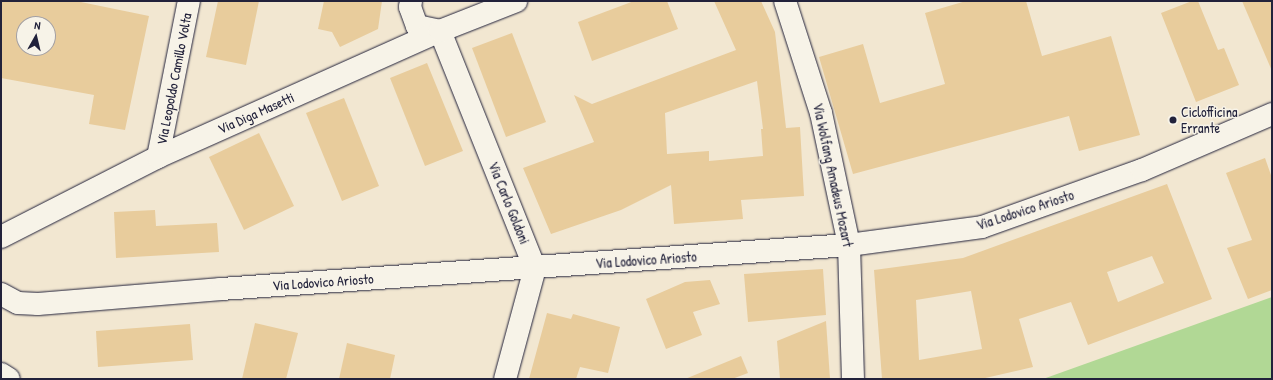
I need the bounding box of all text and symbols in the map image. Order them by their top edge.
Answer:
street label: Via Leopoldo Camillo Volta [153,12,195,146]
north arrow [16,16,56,56]
text: N [34,18,41,32]
street label: Via Diga Masetti [215,89,297,137]
street label: Via Wolfang Amadeus Mozart [810,101,856,249]
place label: Ciclofficina Errante [1181,104,1237,136]
marker: Ciclofficina Errante [1168,115,1178,125]
street label: Via Carlo Goldoni [485,159,533,247]
street label: Via Lodovico Ariosto [974,186,1076,234]
street label: Via Lodovico Ariosto [595,248,697,272]
street label: Via Lodovico Ariosto [272,270,374,294]

